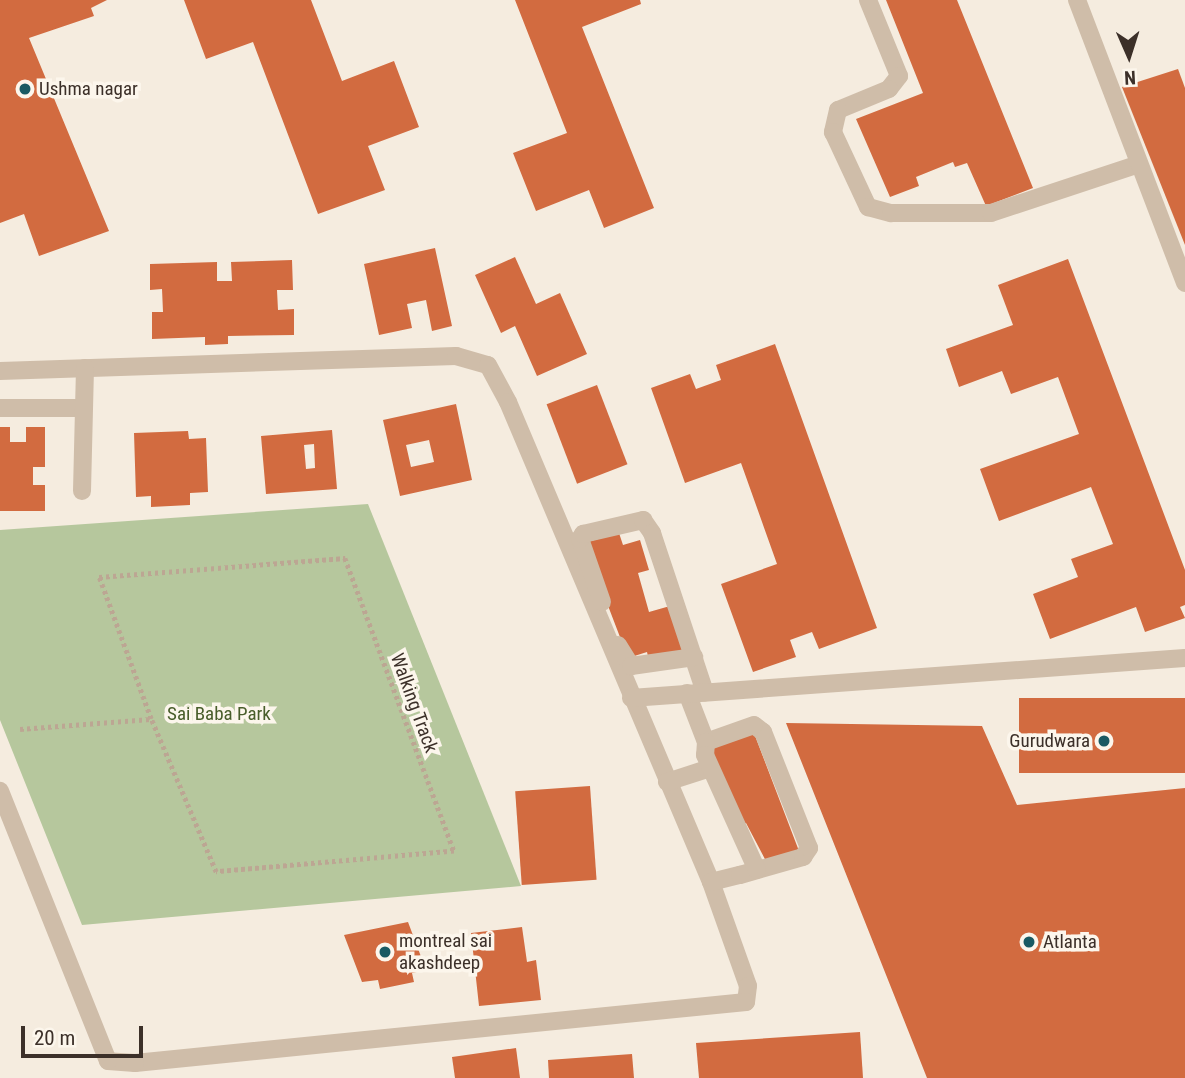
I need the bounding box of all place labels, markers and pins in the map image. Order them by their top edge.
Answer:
place label: Ushma nagar [39,78,138,100]
marker: Ushma nagar [17,81,33,97]
place label: Gurudwara [1009,730,1090,752]
marker: Gurudwara [1096,733,1112,749]
place label: montreal sai akashdeep [399,930,492,974]
place label: Atlanta [1043,931,1097,953]
marker: Atlanta [1021,934,1037,950]
marker: montreal sai akashdeep [377,944,393,960]

